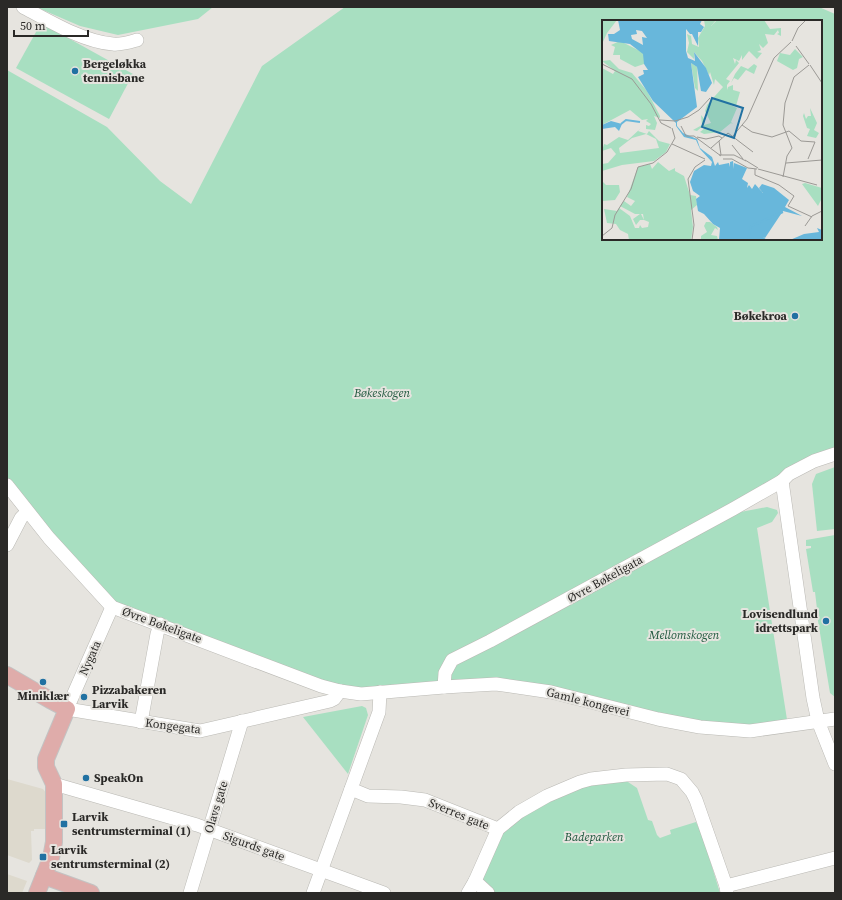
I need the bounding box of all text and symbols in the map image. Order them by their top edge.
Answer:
scale bar [14,12,88,38]
text: 50 m [20,18,46,34]
inset map [602,20,822,240]
place label: Bergeløkka tennisbane [83,56,147,86]
marker: Bergeløkka tennisbane [70,66,80,76]
place label: Bøkekroa [734,308,788,324]
marker: Bøkekroa [790,311,800,321]
park label: Bøkeskogen [353,385,410,401]
street label: Øvre Bøkeligata [564,551,646,606]
street label: Øvre Bøkeligate [120,603,204,647]
place label: Lovisendlund idrettspark [742,606,819,636]
marker: Lovisendlund idrettspark [821,616,831,626]
park label: Mellomskogen [648,627,720,643]
street label: Nygata [75,637,105,678]
marker: Miniklær [38,677,48,687]
place label: Pizzabakeren Larvik [92,682,167,712]
street label: Gamle kongevei [545,684,632,720]
place label: Miniklær [17,688,69,704]
marker: Pizzabakeren Larvik [79,692,89,702]
street label: Kongegata [144,715,203,737]
place label: SpeakOn [94,770,144,786]
marker: SpeakOn [81,773,91,783]
street label: Olavs gate [200,779,232,835]
street label: Sverres gate [426,795,492,833]
place label: Larvik sentrumsterminal (1) [72,809,191,839]
marker: Larvik sentrumsterminal (1) [59,819,69,829]
street label: Sigurds gate [221,827,287,865]
park label: Badeparken [563,829,624,845]
place label: Larvik sentrumsterminal (2) [51,842,170,872]
marker: Larvik sentrumsterminal (2) [38,852,48,862]

